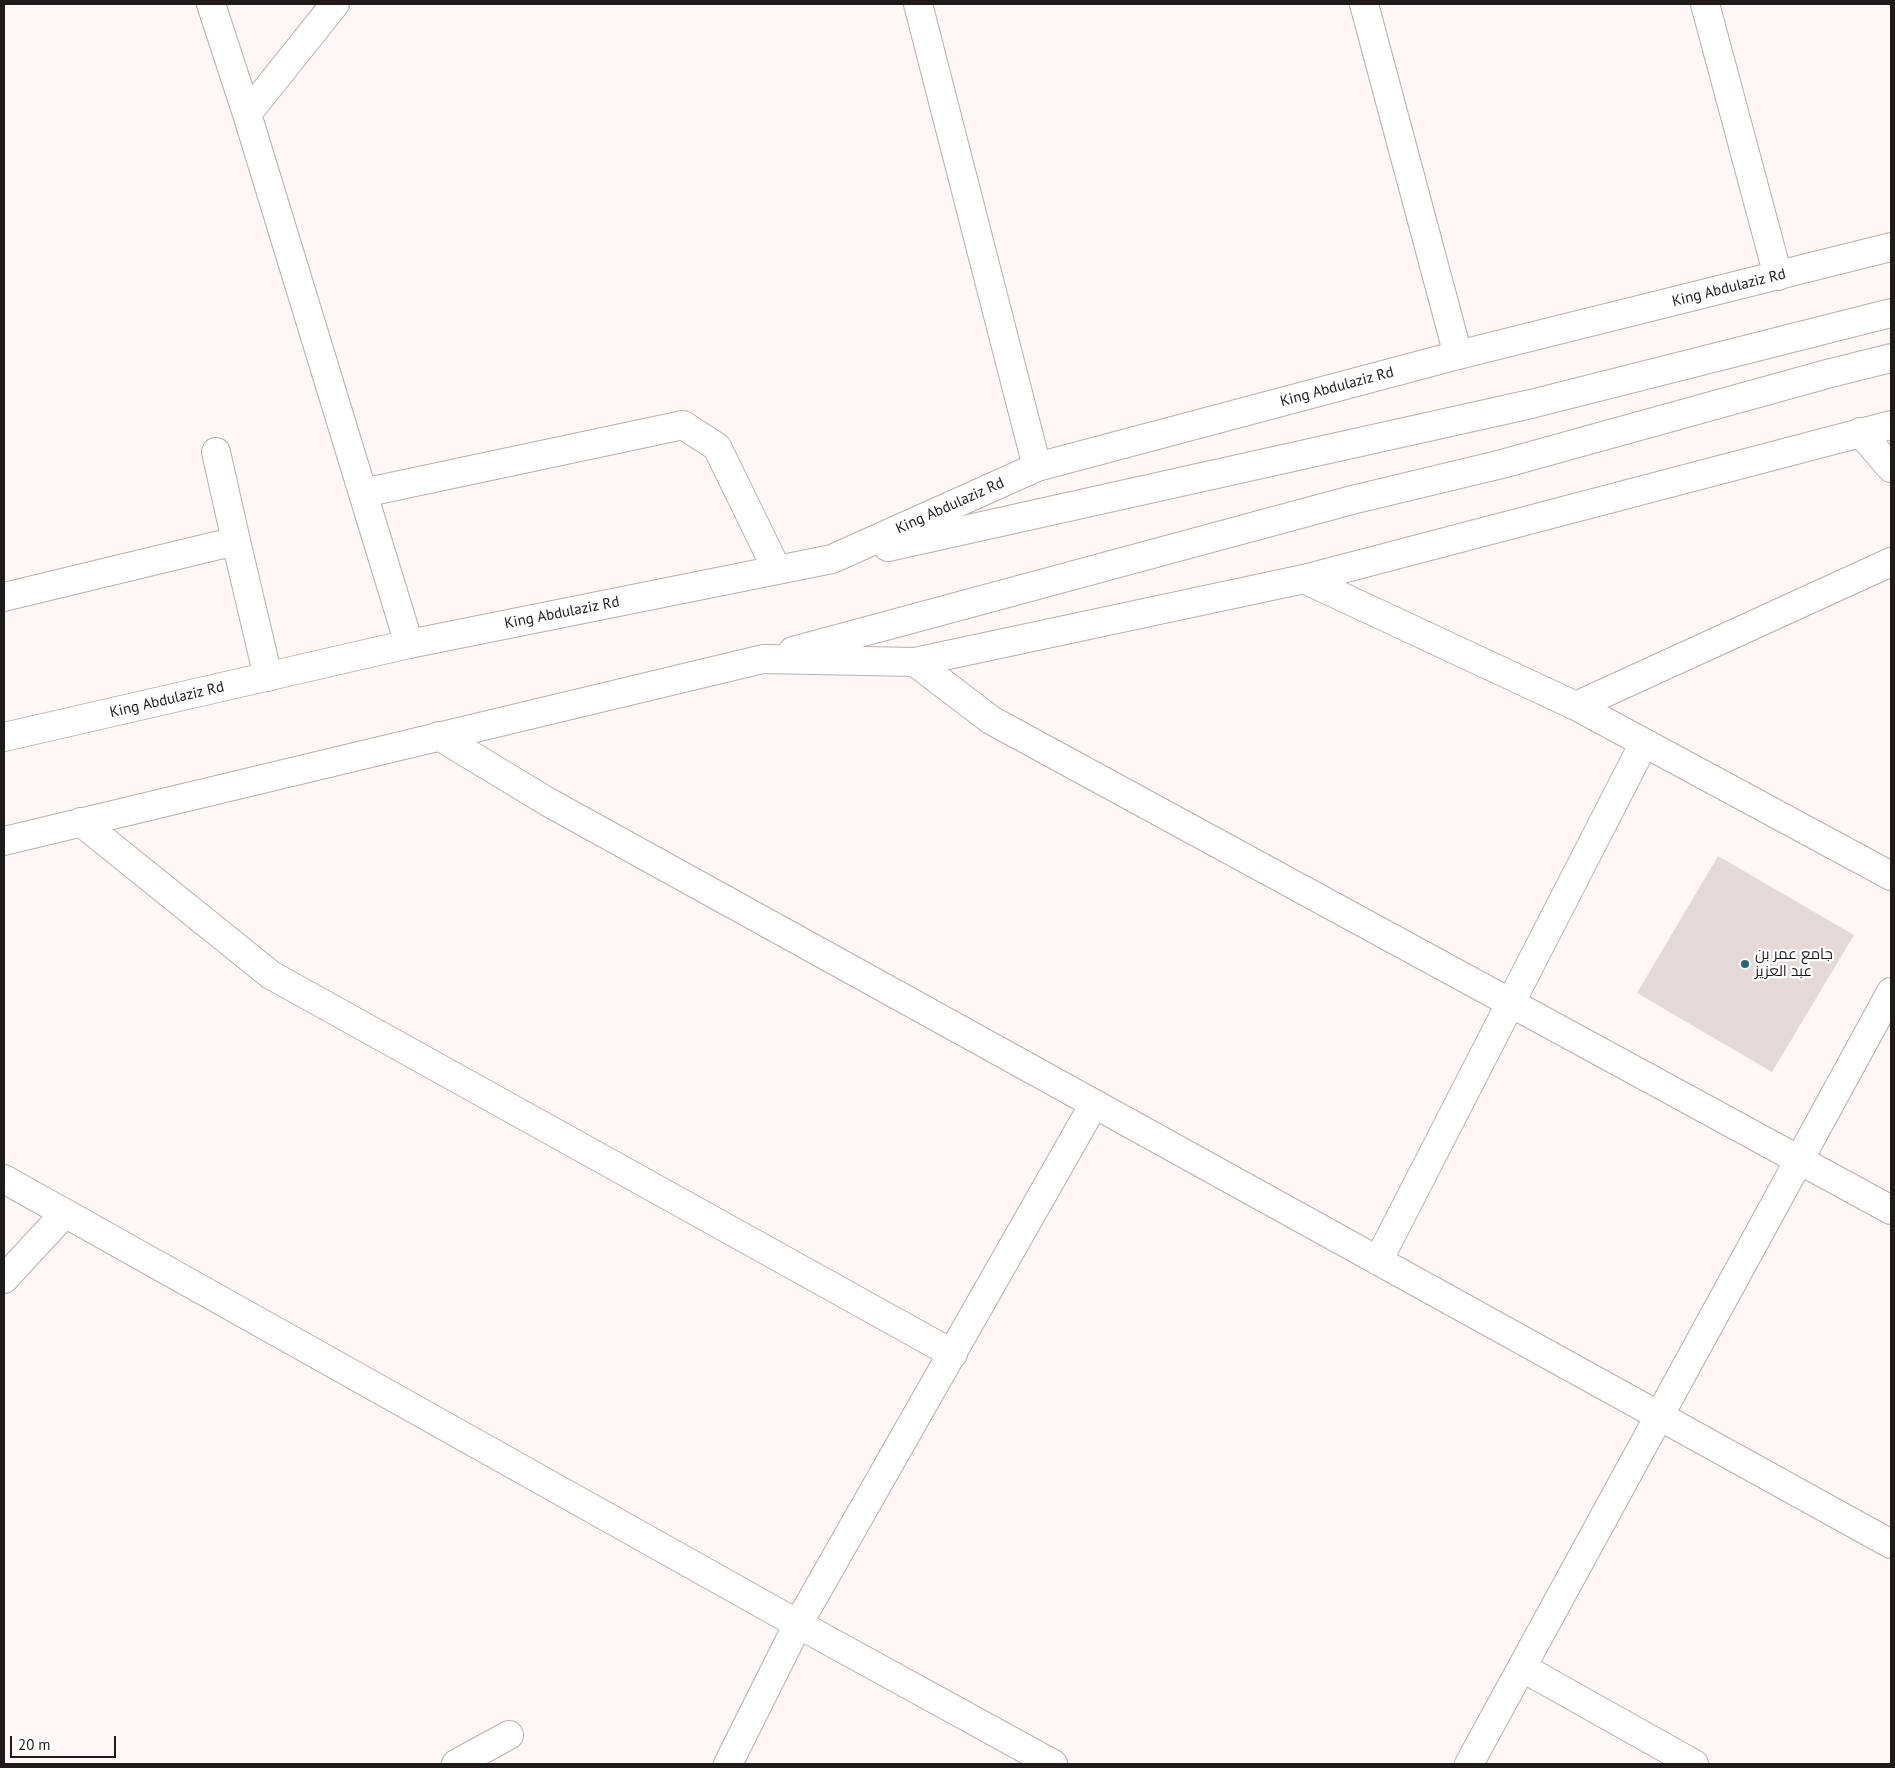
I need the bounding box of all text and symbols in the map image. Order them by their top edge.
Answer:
street label: King Abdulaziz Rd [1670,265,1788,311]
street label: King Abdulaziz Rd [1278,363,1396,411]
street label: King Abdulaziz Rd [893,474,1007,538]
street label: King Abdulaziz Rd [503,593,621,633]
street label: King Abdulaziz Rd [108,678,226,722]
place label: جامع عمر بن عبد العزيز [1755,946,1833,981]
marker: جامع عمر بن عبد العزيز [1739,958,1751,970]
scale bar [12,1726,119,1758]
text: 20 m [18,1735,51,1754]

